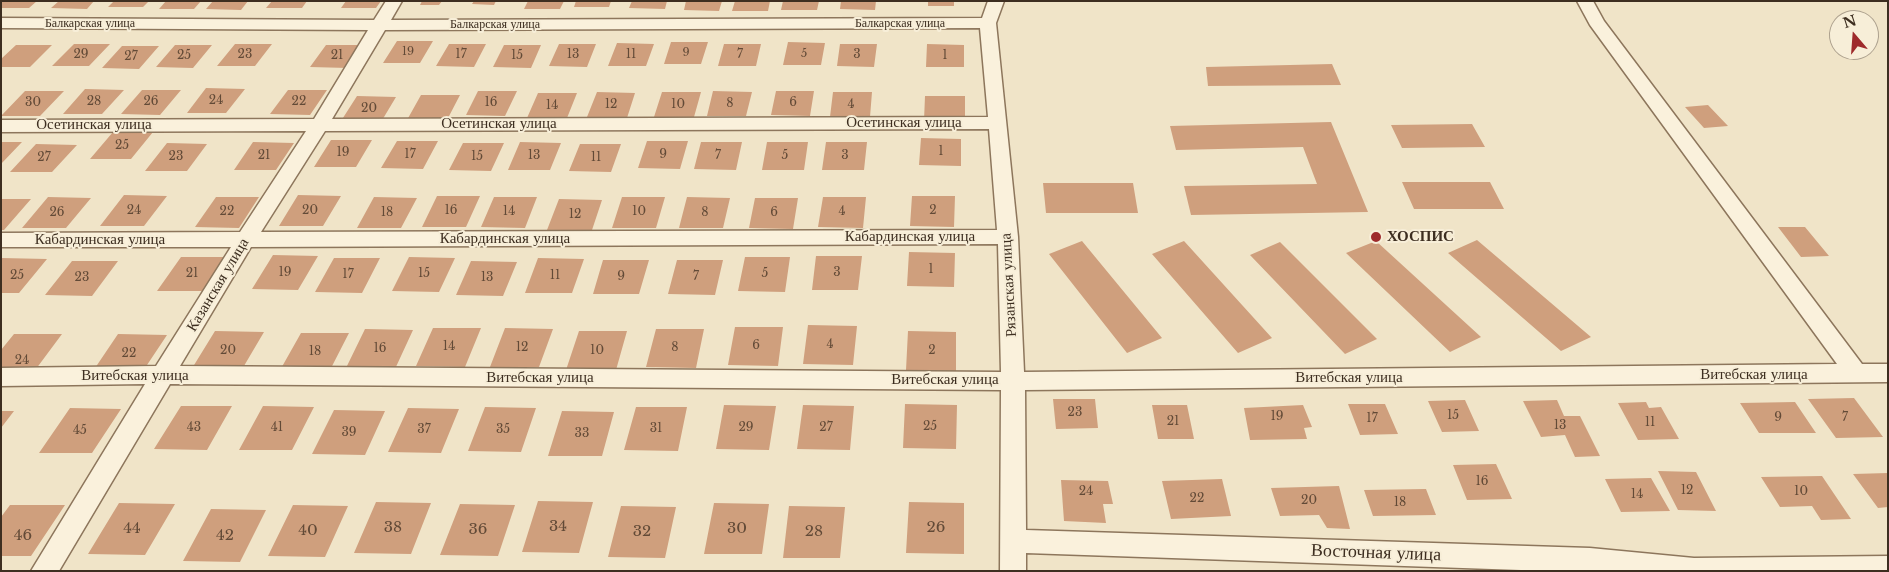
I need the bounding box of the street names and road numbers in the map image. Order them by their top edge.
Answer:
street label: Балкарская улица [45,17,135,31]
street label: Балкарская улица [855,17,945,31]
street label: Балкарская улица [450,18,540,32]
street label: Осетинская улица [846,114,962,132]
street label: Осетинская улица [441,115,557,133]
street label: Осетинская улица [36,116,152,134]
street label: Кабардинская улица [845,228,975,246]
street label: Кабардинская улица [440,230,570,248]
street label: Кабардинская улица [35,231,165,249]
street label: Рязанская улица [997,233,1021,337]
street label: Казанская улица [183,235,253,335]
street label: Витебская улица [1700,366,1808,384]
street label: Витебская улица [81,367,189,385]
street label: Витебская улица [486,369,594,387]
street label: Витебская улица [1295,369,1403,387]
street label: Витебская улица [891,371,999,389]
street label: Восточная улица [1311,540,1441,566]

